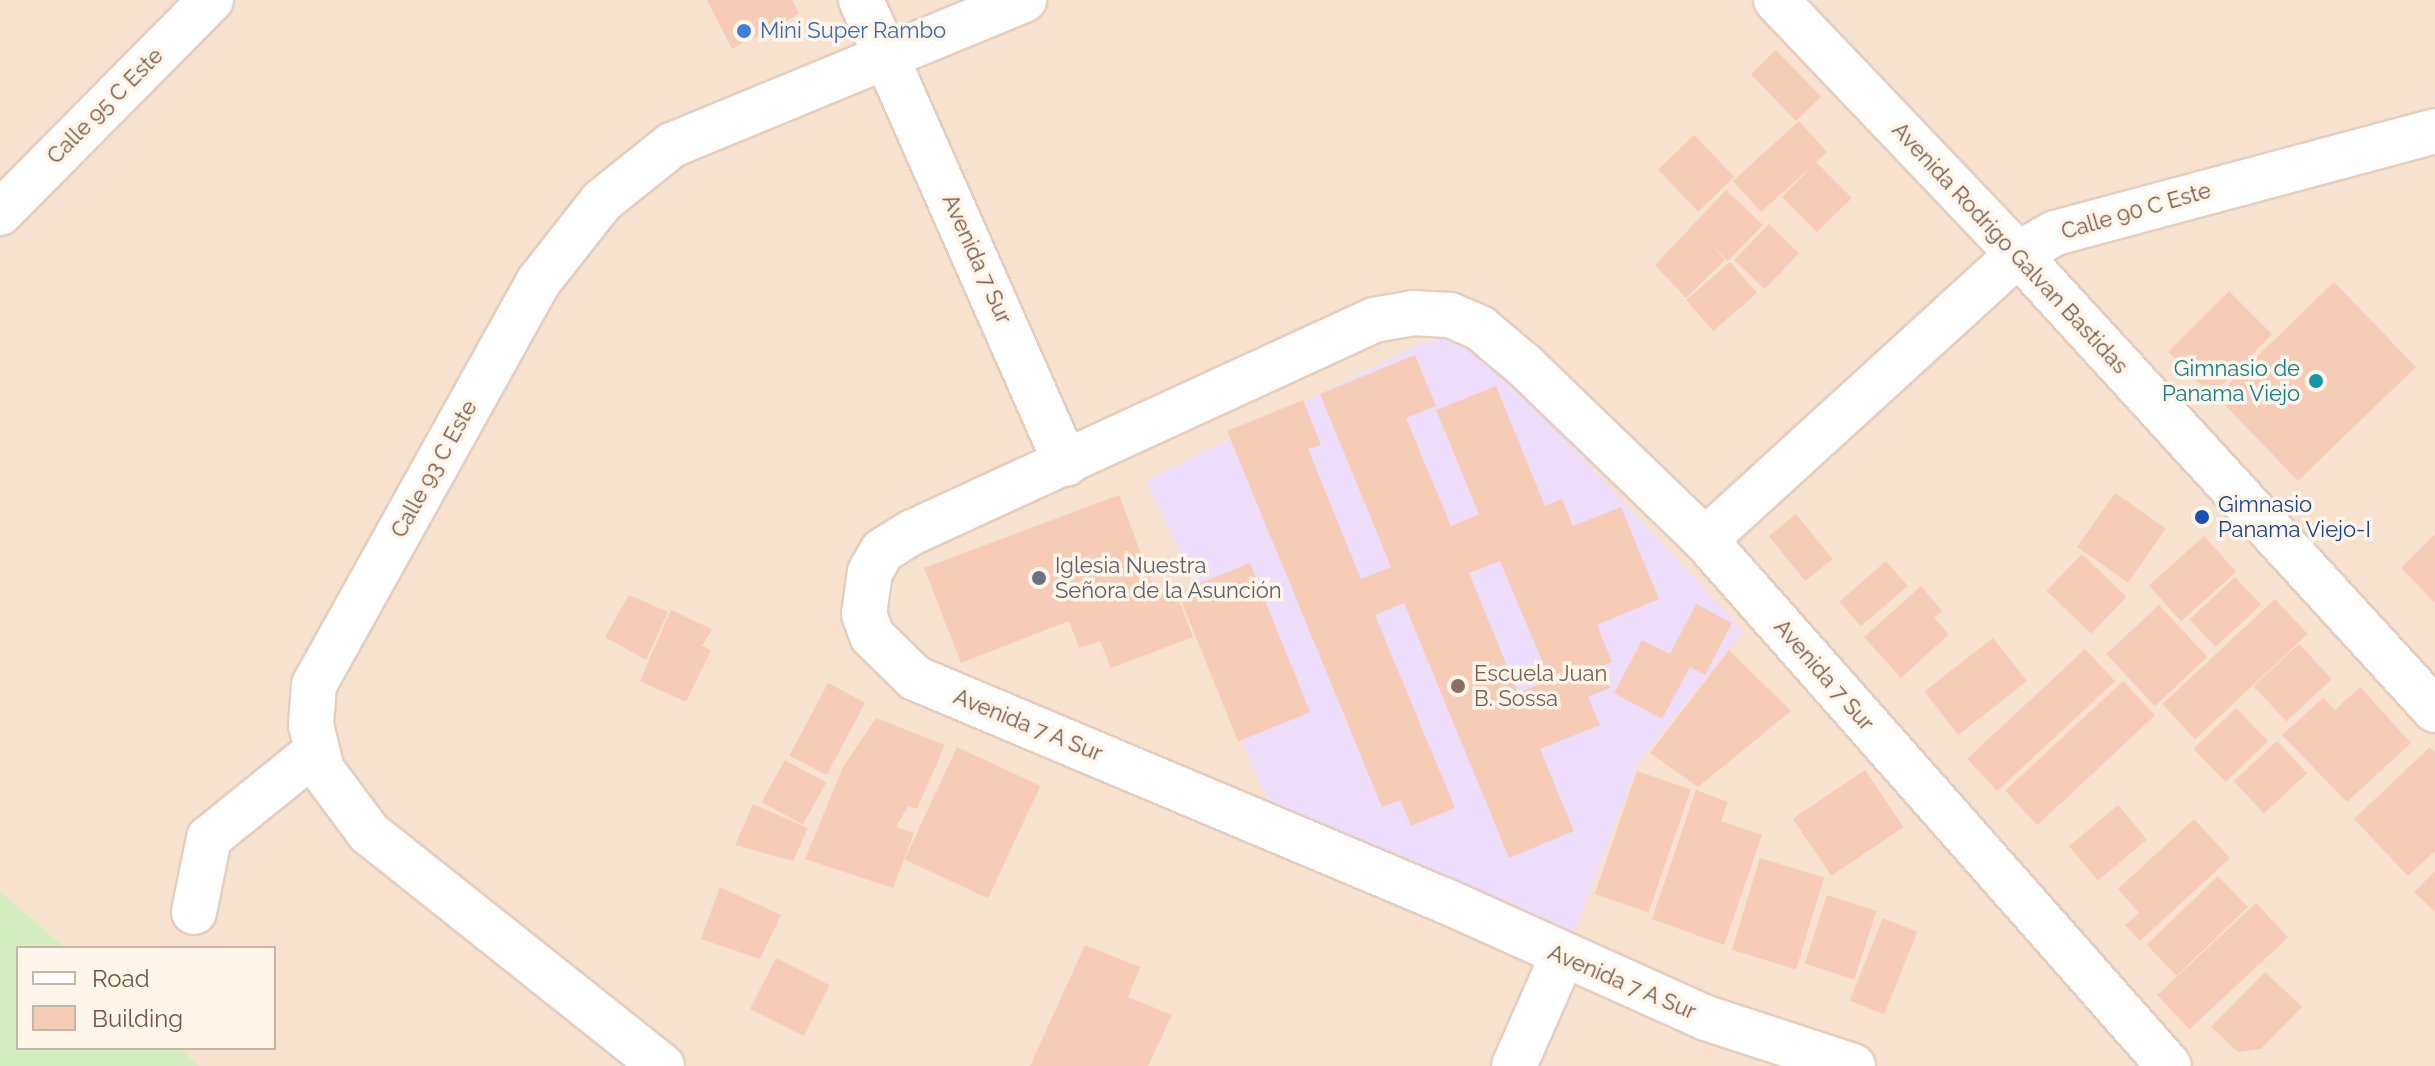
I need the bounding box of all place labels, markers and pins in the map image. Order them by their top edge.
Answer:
place label: Mini Super Rambo [760,18,947,44]
marker: Mini Super Rambo [735,22,753,40]
place label: Gimnasio de Panama Viejo [2161,355,2300,406]
marker: Gimnasio de Panama Viejo [2307,372,2325,390]
place label: Gimnasio Panama Viejo-I [2218,491,2372,542]
marker: Gimnasio Panama Viejo-I [2193,508,2211,526]
place label: Iglesia Nuestra Señora de la Asunción [1055,552,1282,604]
marker: Iglesia Nuestra Señora de la Asunción [1030,569,1048,587]
place label: Escuela Juan B. Sossa [1474,660,1608,712]
marker: Escuela Juan B. Sossa [1449,677,1467,695]

